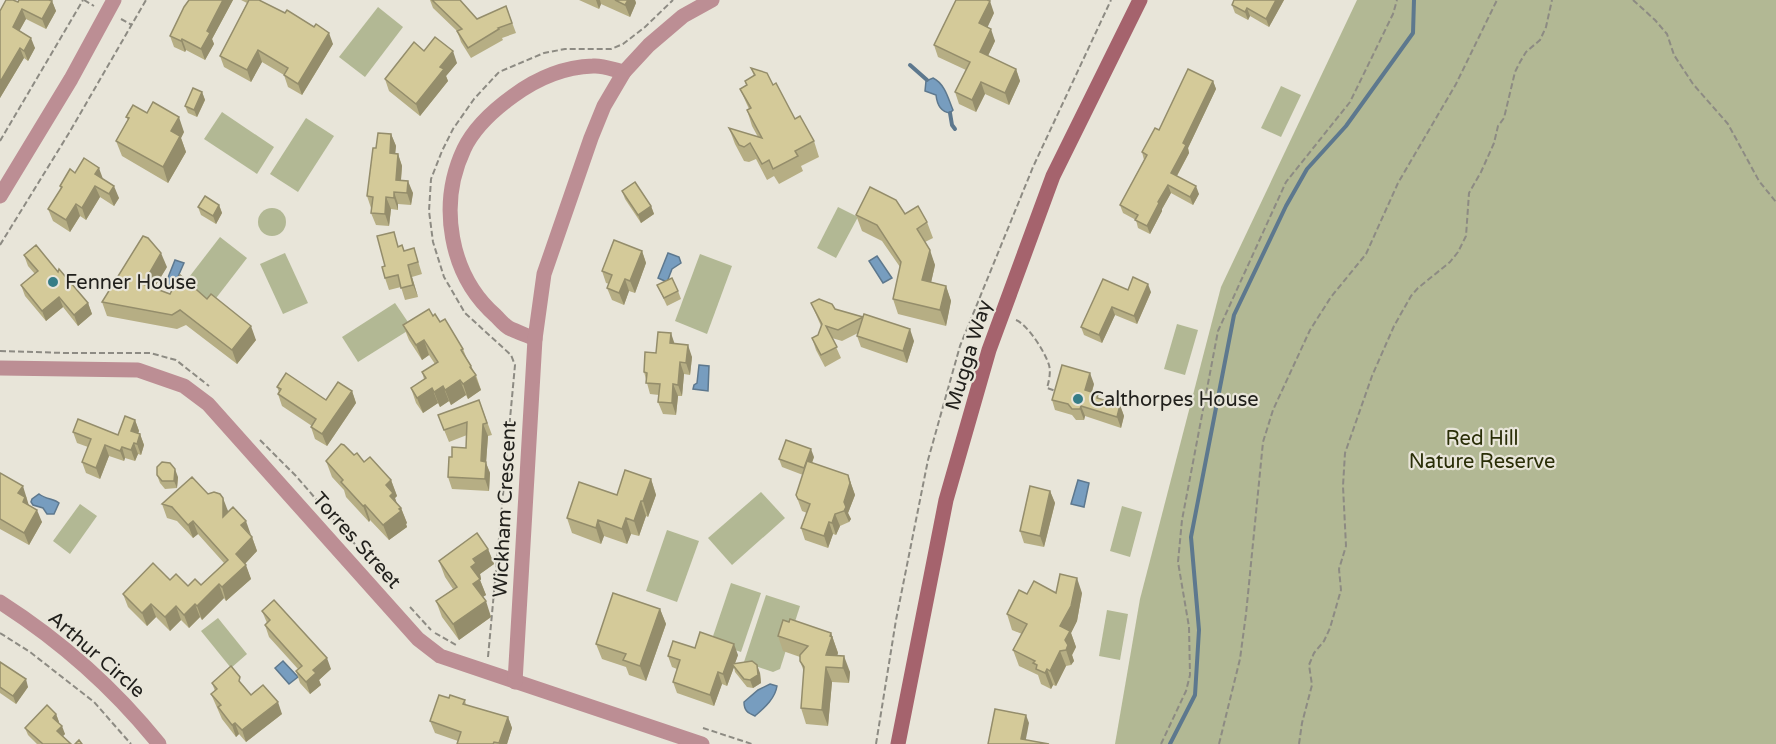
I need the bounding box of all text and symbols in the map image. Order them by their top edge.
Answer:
place label: Fenner House [65,271,196,295]
marker: Fenner House [46,275,60,289]
street label: Mugga Way [941,297,997,413]
place label: Calthorpes House [1090,388,1259,412]
marker: Calthorpes House [1071,392,1085,406]
street label: Wickham Crescent [488,420,522,598]
park label: Red Hill Nature Reserve [1409,427,1555,474]
street label: Torres Street [307,488,406,594]
street label: Arthur Circle [43,606,150,703]

